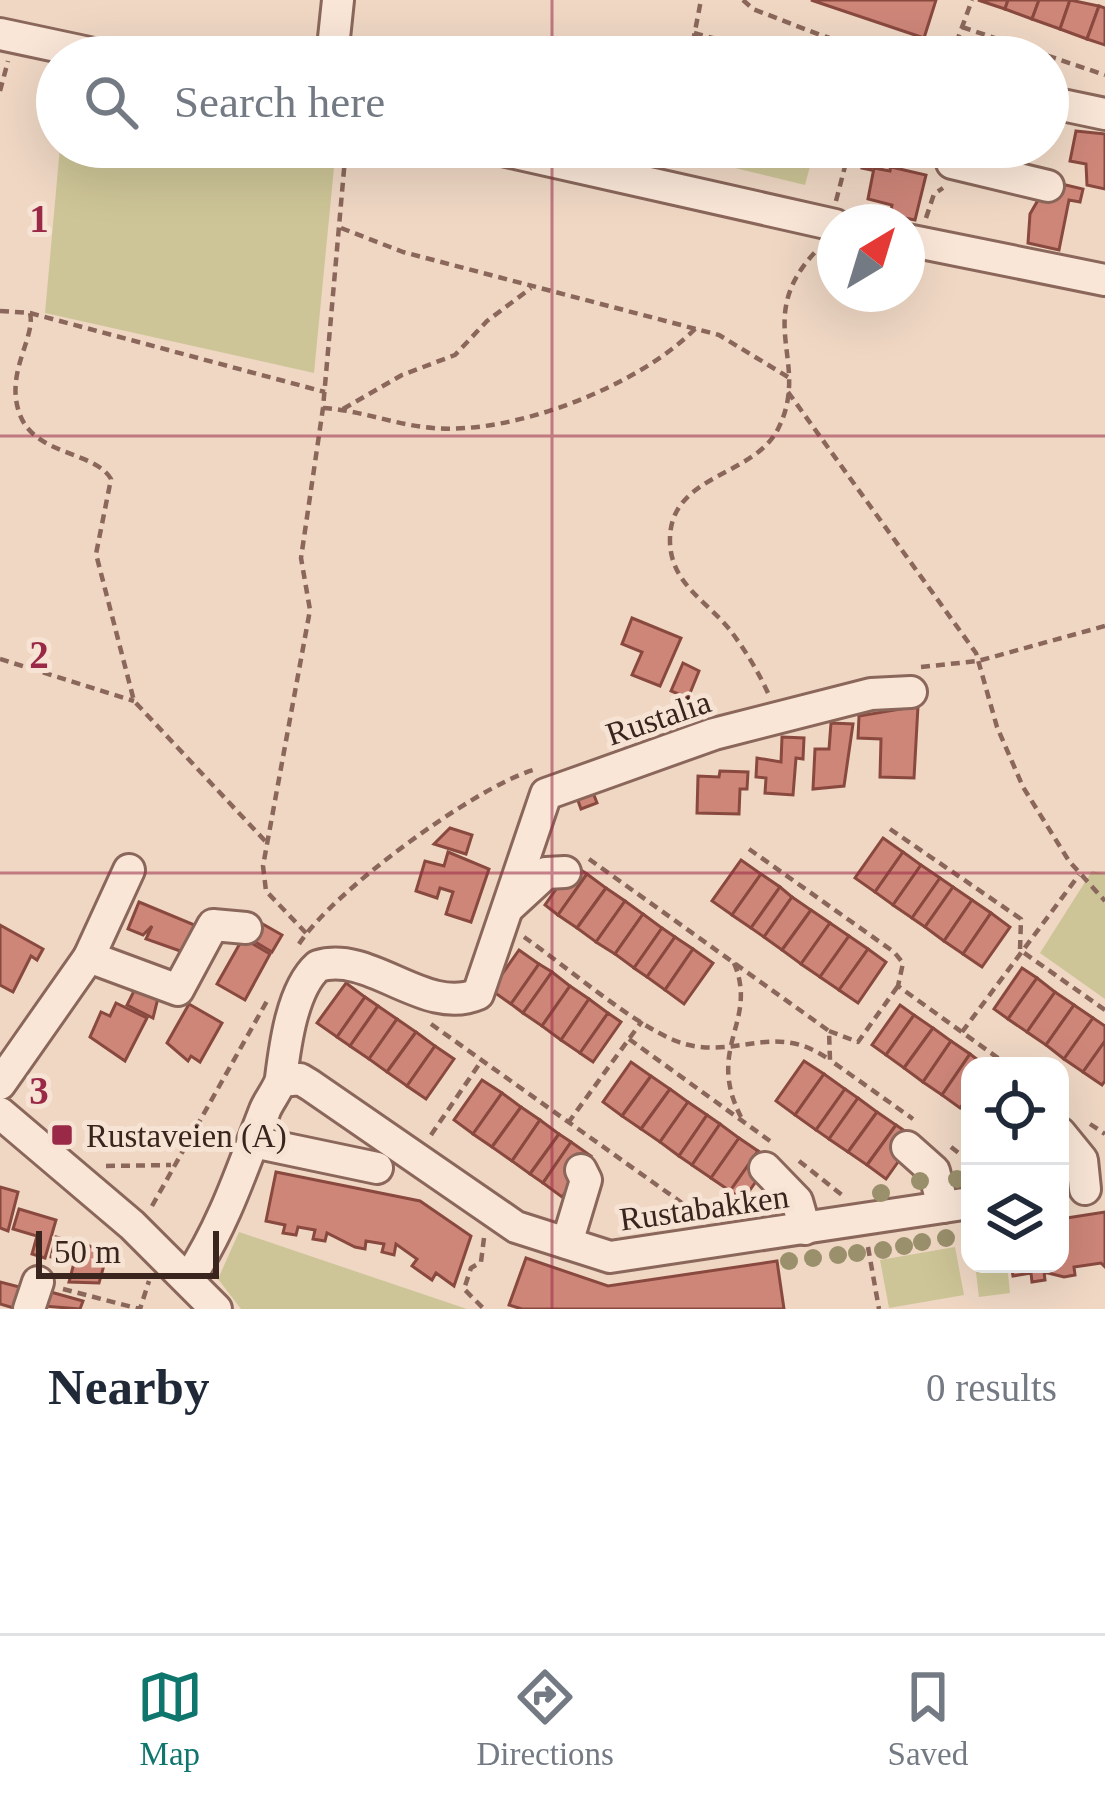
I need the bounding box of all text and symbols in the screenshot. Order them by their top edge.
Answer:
search box [36,36,1069,168]
icon: search [78,69,144,135]
text: Search here [174,77,385,127]
text: 1 [29,197,49,240]
north arrow [817,204,925,312]
text: 2 [29,633,49,676]
street label: Rustalia [601,683,716,753]
map controls [961,1057,1069,1273]
button: locate [961,1057,1069,1165]
text: 3 [29,1069,49,1112]
place label: Rustaveien (A) [86,1118,287,1155]
marker: Rustaveien (A) [49,1122,75,1148]
button: layers [961,1165,1069,1273]
street label: Rustabakken [617,1178,791,1238]
scale bar [36,1225,219,1278]
text: 50 m [54,1234,121,1270]
text: Nearby [48,1359,209,1415]
text: 0 results [926,1366,1057,1409]
tab: Map [137,1664,203,1773]
tab: Directions [476,1664,614,1773]
tab: Saved [888,1664,968,1773]

